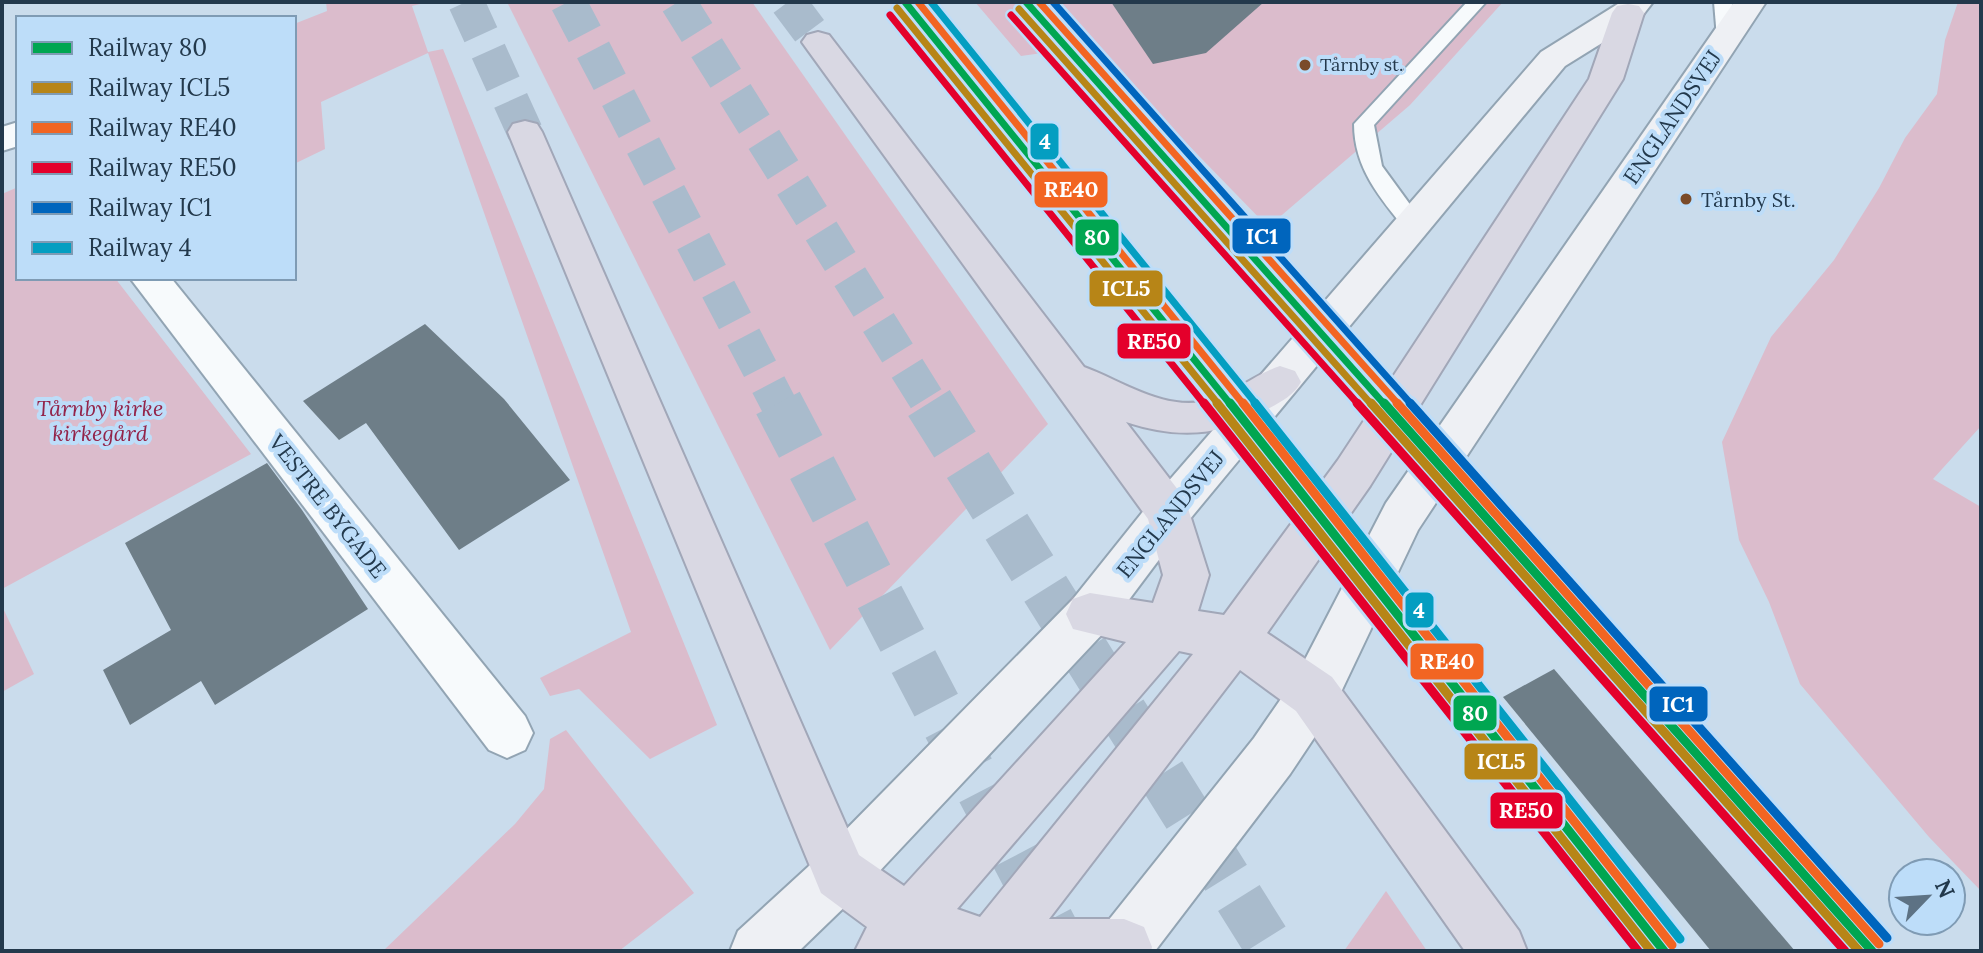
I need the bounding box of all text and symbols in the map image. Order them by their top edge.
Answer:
legend [16,16,296,280]
text: Railway 80 [88,32,207,63]
street label: ENGLANDSVEJ [1617,45,1727,189]
place label: Tårnby st. [1320,53,1403,76]
marker: Tårnby st. [1297,57,1313,73]
text: Railway ICL5 [88,72,230,103]
text: Railway RE40 [88,112,237,143]
line badge: 4 [1029,122,1060,161]
text: 4 [1039,127,1051,155]
text: Railway RE50 [88,152,237,183]
line badge: RE40 [1033,170,1109,209]
text: RE40 [1044,175,1098,203]
place label: Tårnby St. [1701,187,1796,212]
marker: Tårnby St. [1678,191,1694,207]
text: Railway IC1 [88,192,212,223]
line badge: IC1 [1231,217,1292,255]
line badge: 80 [1074,218,1120,257]
text: IC1 [1246,222,1278,250]
text: 80 [1084,223,1110,251]
text: Railway 4 [88,232,192,263]
line badge: ICL5 [1088,269,1164,308]
text: ICL5 [1102,274,1150,302]
line badge: RE50 [1116,322,1192,360]
text: RE50 [1127,327,1181,355]
park label: Tårnby kirke kirkegård [37,394,163,447]
street label: VESTRE BYGADE [262,428,393,584]
street label: ENGLANDSVEJ [1110,445,1230,583]
line badge: 4 [1404,591,1435,629]
text: 4 [1413,596,1425,624]
line badge: RE40 [1409,642,1485,681]
text: RE40 [1420,647,1474,675]
line badge: IC1 [1648,685,1709,723]
text: IC1 [1662,690,1694,718]
line badge: 80 [1452,694,1498,732]
text: 80 [1462,699,1488,727]
line badge: ICL5 [1463,742,1539,781]
text: ICL5 [1477,747,1525,775]
line badge: RE50 [1489,791,1564,830]
text: RE50 [1499,796,1553,824]
north arrow [1887,857,1967,937]
text: N [1929,875,1961,902]

